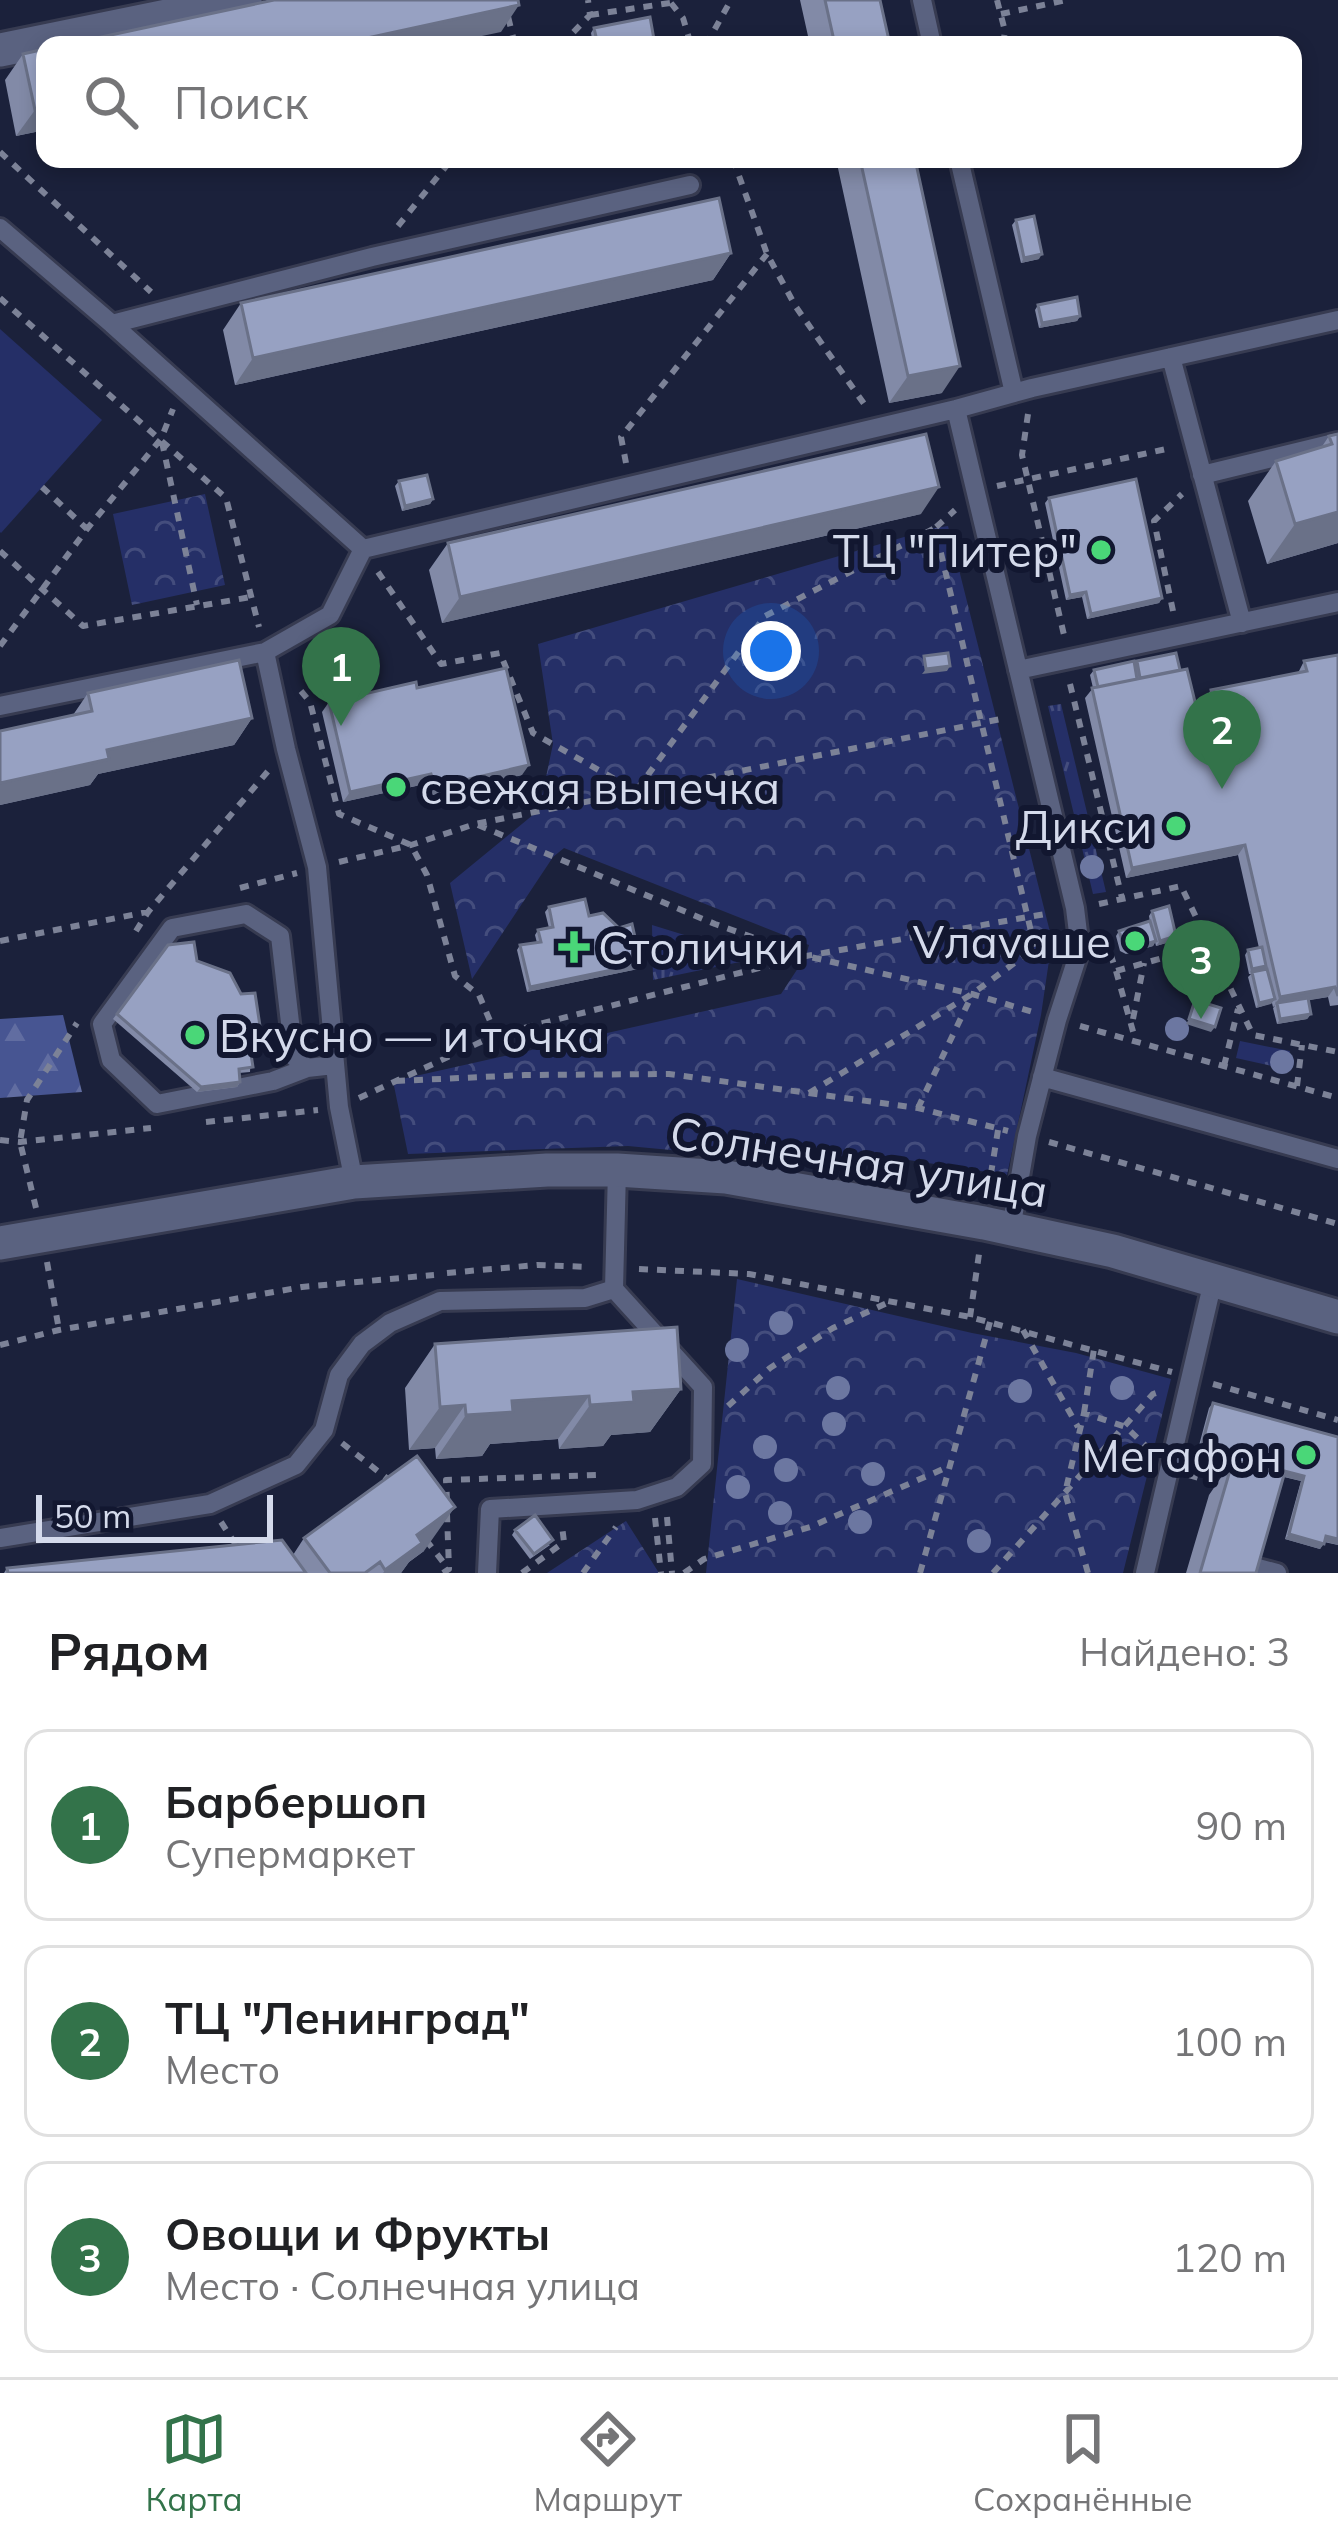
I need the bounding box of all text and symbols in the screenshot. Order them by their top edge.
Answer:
search box [36,36,1302,168]
icon: search [78,69,144,135]
text: Поиск [174,74,308,130]
place label: ТЦ "Питер" [833,522,1077,578]
marker: ТЦ "Питер" [1088,537,1114,563]
your location [741,621,801,681]
pin: 1 [302,627,380,726]
pin: 2 [1183,690,1261,789]
place label: свежая выпечка [420,759,780,815]
marker: свежая выпечка [383,774,409,800]
place label: Дикси [1015,798,1152,854]
marker: Дикси [1163,813,1189,839]
place label: Vлаvаше [913,913,1111,969]
place label: Столички [598,919,804,975]
pin: 3 [1162,920,1240,1019]
marker: Vлаvаше [1122,928,1148,954]
marker: Столички [561,934,587,960]
place label: Вкусно — и точка [219,1007,605,1063]
marker: Вкусно — и точка [182,1022,208,1048]
street label: Солнечная улица [666,1103,1052,1219]
place label: Мегафон [1081,1427,1282,1483]
marker: Мегафон [1293,1442,1319,1468]
scale bar [36,1489,273,1542]
text: 50 m [54,1495,131,1536]
text: Рядом [48,1619,210,1683]
text: Найдено: 3 [1079,1627,1290,1676]
text: Барбершоп [165,1773,427,1829]
text: 1 [78,1801,102,1850]
text: 90 m [1196,1801,1287,1850]
text: Супермаркет [165,1829,415,1878]
text: ТЦ "Ленинград" [165,1989,530,2045]
text: 2 [78,2017,102,2066]
text: 100 m [1172,2017,1287,2066]
text: Место [165,2045,280,2094]
text: Овощи и Фрукты [165,2205,550,2261]
text: 3 [78,2233,102,2282]
text: 120 m [1172,2233,1287,2282]
text: Место · Солнечная улица [165,2261,640,2310]
tab: Карта [145,2406,243,2519]
tab: Маршрут [534,2406,682,2519]
tab: Сохранённые [973,2406,1193,2519]

